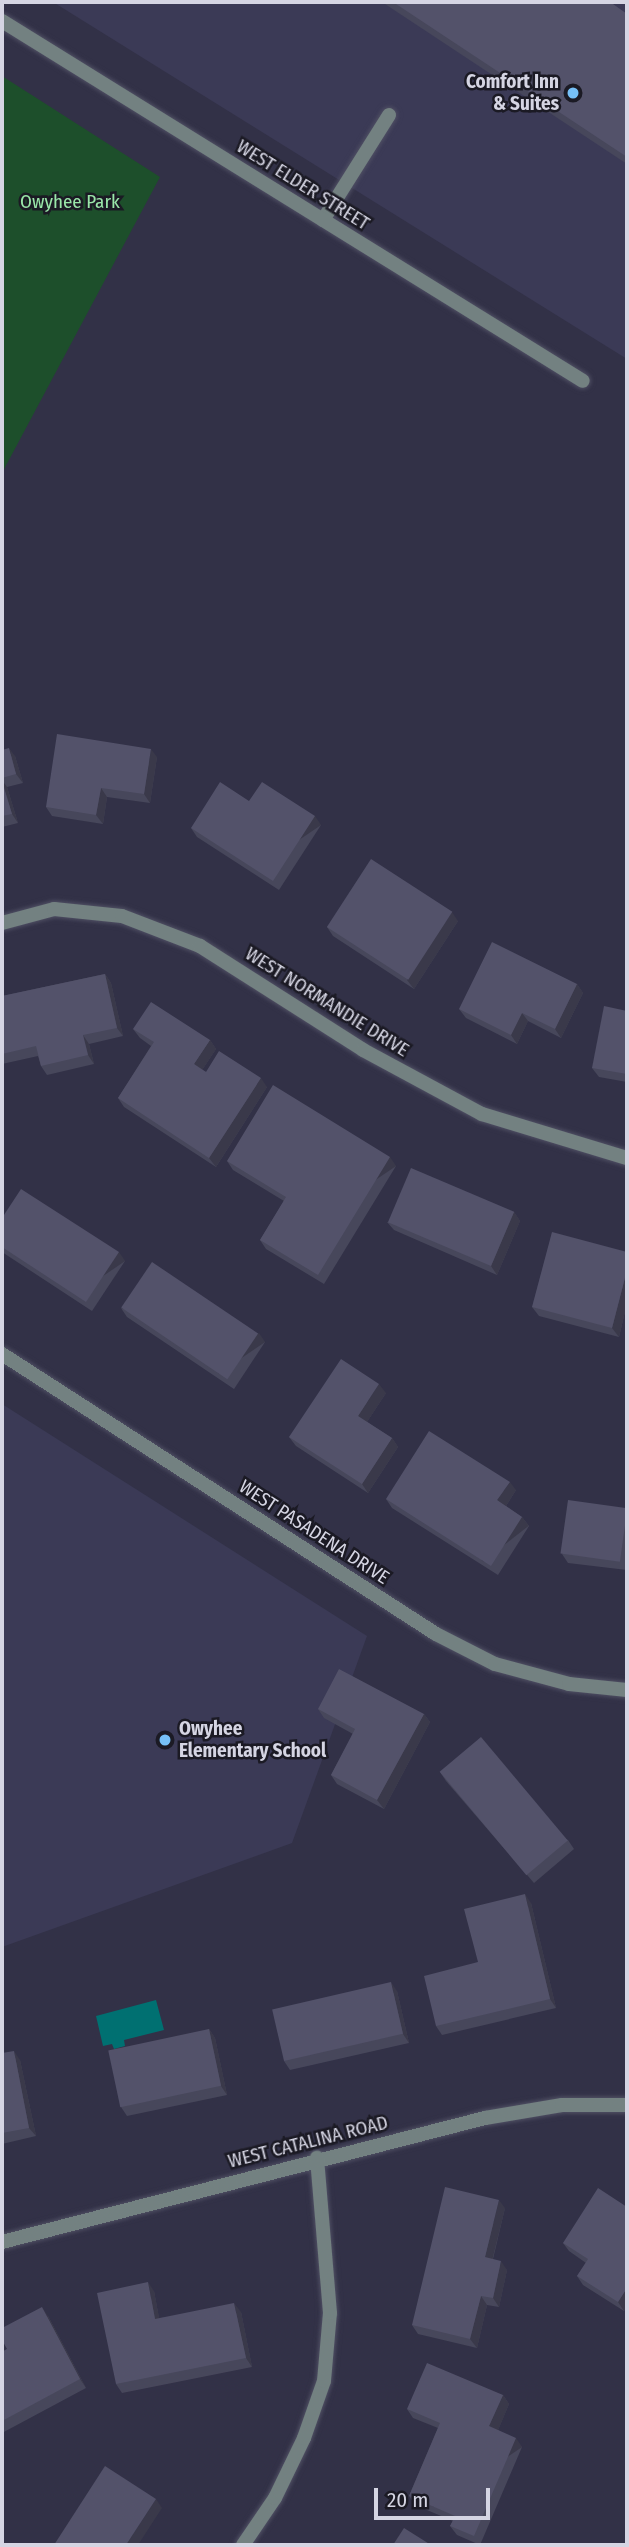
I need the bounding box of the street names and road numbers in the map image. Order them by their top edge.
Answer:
street label: WEST ELDER STREET [232,135,374,235]
street label: WEST NORMANDIE DRIVE [241,942,413,1062]
street label: WEST PASADENA DRIVE [235,1475,393,1589]
street label: WEST CATALINA ROAD [226,2111,390,2173]

